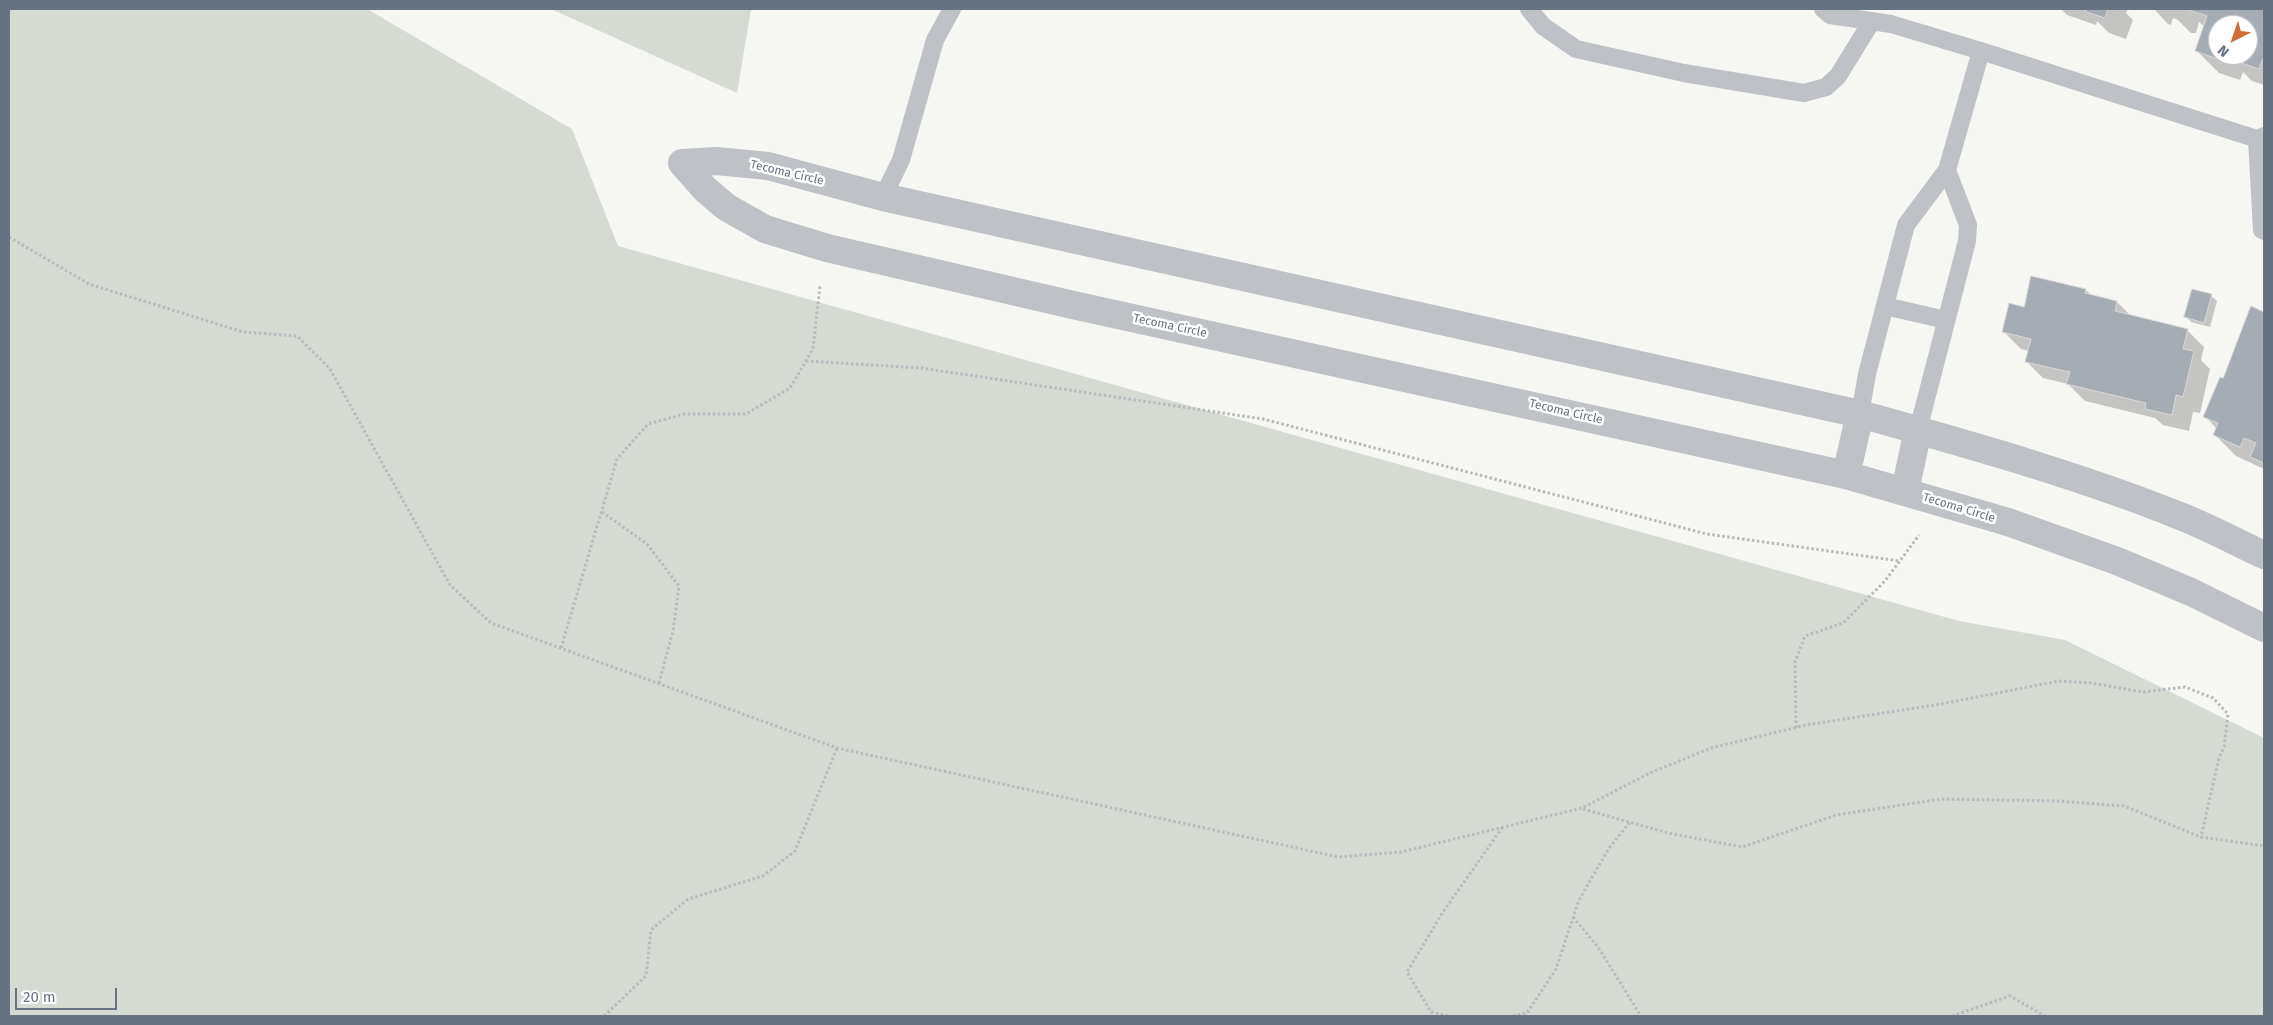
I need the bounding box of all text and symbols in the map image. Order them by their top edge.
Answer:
north arrow [2208,15,2258,65]
text: N [2214,41,2233,60]
street label: Tecoma Circle [749,158,825,188]
street label: Tecoma Circle [1132,311,1208,341]
street label: Tecoma Circle [1528,397,1604,427]
street label: Tecoma Circle [1921,490,1997,526]
scale bar [18,978,120,1010]
text: 20 m [23,988,56,1006]

